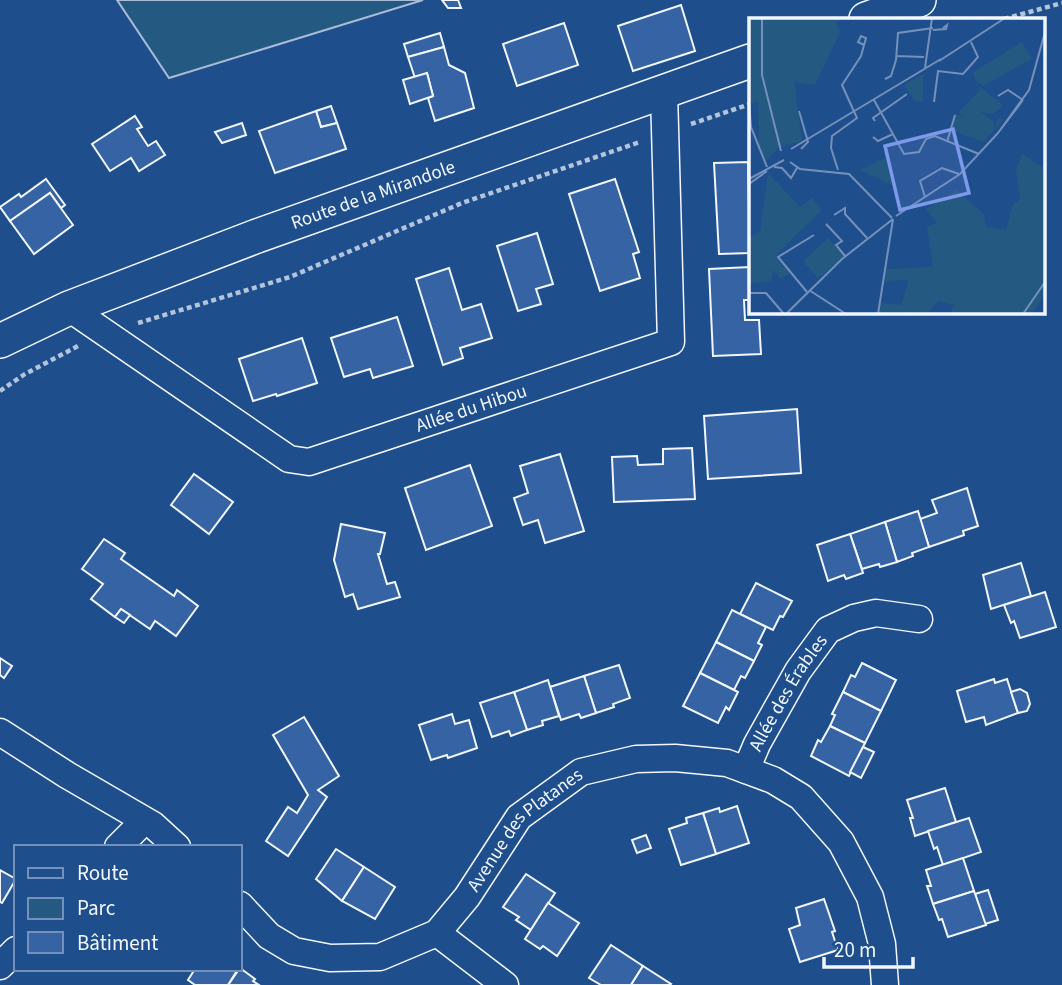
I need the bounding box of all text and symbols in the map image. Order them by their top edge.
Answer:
inset map [749,18,1044,313]
street label: Route de la Mirandole [287,153,459,236]
street label: Allée du Hibou [412,377,530,439]
street label: Allée des Érables [742,629,834,755]
street label: Avenue des Platanes [460,761,588,897]
legend [14,845,242,971]
text: Route [77,858,129,888]
text: Parc [77,893,116,923]
scale bar [824,926,913,970]
text: Bâtiment [77,928,158,958]
text: 20 m [834,935,876,965]

